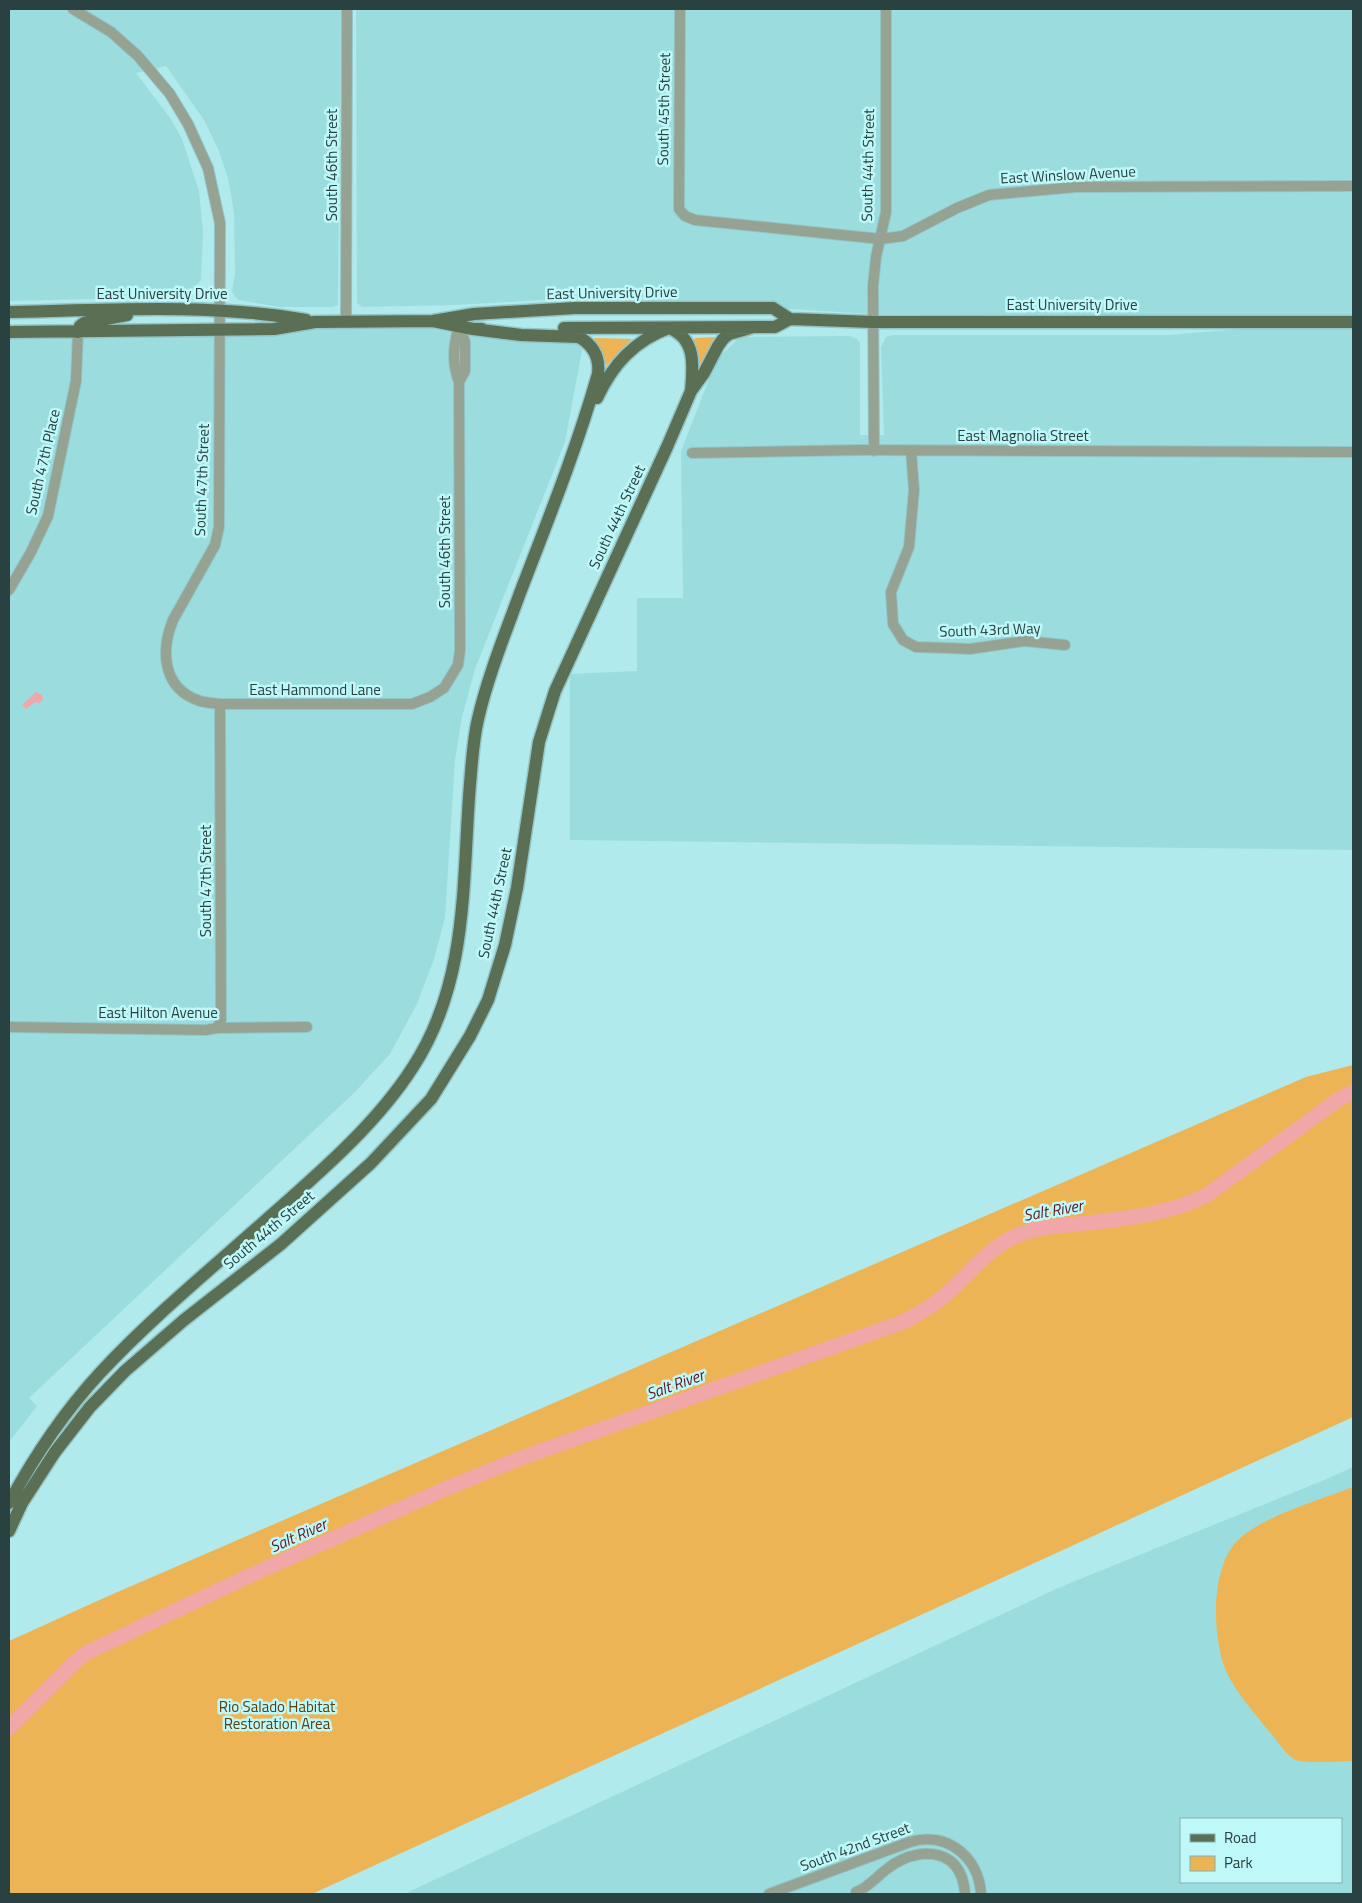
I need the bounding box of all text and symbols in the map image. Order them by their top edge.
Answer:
street label: South 45th Street [651,52,676,166]
street label: South 46th Street [320,108,343,221]
street label: South 44th Street [855,108,880,222]
street label: East Winslow Avenue [1000,159,1136,190]
street label: East University Drive [546,280,678,305]
street label: East University Drive [96,282,228,305]
street label: East University Drive [1006,293,1138,316]
street label: South 47th Place [19,407,66,517]
street label: South 47th Street [188,423,215,537]
street label: East Magnolia Street [957,424,1089,447]
street label: South 44th Street [582,460,651,573]
street label: South 46th Street [433,495,456,608]
street label: South 43rd Way [939,616,1041,643]
street label: East Hammond Lane [249,678,381,701]
street label: South 47th Street [194,824,217,937]
street label: South 44th Street [472,845,518,960]
street label: East Hilton Avenue [98,1001,218,1024]
street label: South 44th Street [218,1184,320,1275]
water label: Salt River [1021,1193,1086,1227]
water label: Salt River [643,1362,709,1406]
water label: Salt River [266,1511,332,1558]
park label: Rio Salado Habitat Restoration Area [219,1695,336,1735]
street label: South 42nd Street [797,1816,914,1877]
legend [1180,1818,1342,1883]
text: Road [1224,1826,1256,1849]
text: Park [1224,1851,1253,1874]

